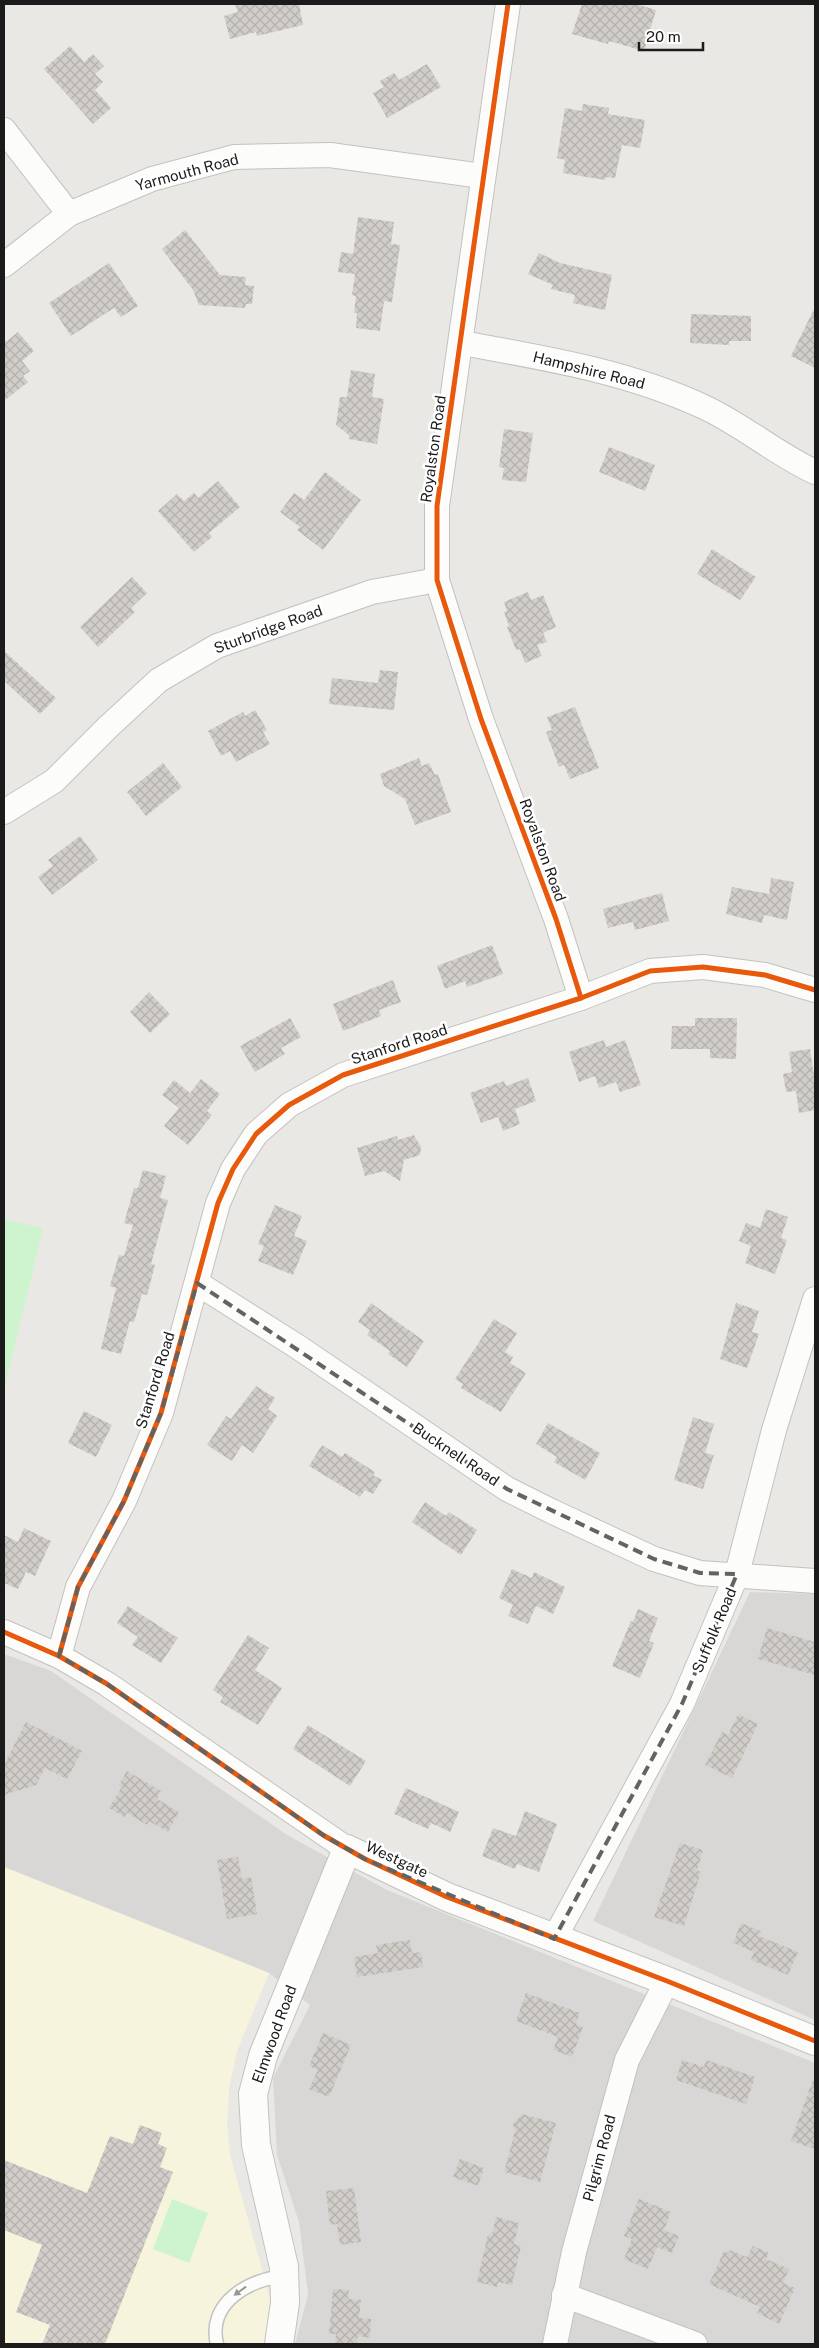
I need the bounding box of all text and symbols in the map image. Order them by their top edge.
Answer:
scale bar [639,20,703,52]
text: 20 m [646,28,681,45]
street label: Yarmouth Road [134,150,240,194]
street label: Hampshire Road [531,348,647,392]
street label: Royalston Road [417,394,449,504]
street label: Sturbridge Road [211,601,325,657]
street label: Royalston Road [517,796,569,904]
street label: Stanford Road [349,1020,449,1068]
street label: Stanford Road [132,1329,178,1431]
street label: Bucknell Road [410,1419,502,1489]
street label: Suffolk Road [688,1585,740,1675]
street label: Westgate [363,1837,431,1881]
street label: Elmwood Road [248,1983,300,2085]
street label: Pilgrim Road [579,2113,619,2203]
one-way arrow [233,2286,246,2296]

